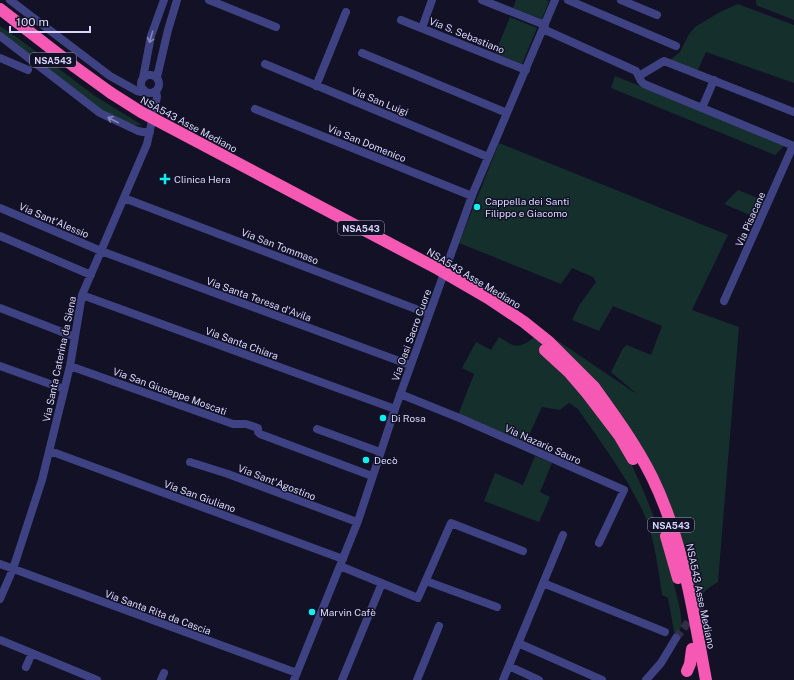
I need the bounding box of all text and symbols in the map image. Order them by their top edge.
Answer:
scale bar [10,8,90,34]
street label: Via S. Sebastiano [428,14,507,56]
text: 100 m [16,15,49,29]
one-way arrow [147,30,154,43]
road number: NSA543 [30,53,76,67]
street label: Via San Luigi [350,84,410,118]
street label: NSA543 Asse Mediano [139,93,240,155]
one-way arrow [108,116,120,123]
street label: Via San Domenico [326,122,408,164]
marker: Clinica Hera [159,173,171,185]
place label: Clinica Hera [174,173,231,185]
street label: Via Pisacane [733,189,768,248]
place label: Cappella dei Santi Filippo e Giacomo [485,195,569,219]
street label: Via Sant'Alessio [17,200,91,240]
marker: Cappella dei Santi Filippo e Giacomo [472,202,482,212]
road number: NSA543 [338,221,384,235]
street label: Via San Tommaso [240,226,321,266]
street label: NSA543 Asse Mediano [425,245,523,311]
street label: Via Santa Teresa d'Avila [205,274,313,324]
street label: Via Oasi Sacro Cuore [389,287,433,383]
street label: Via Santa Caterina da Siena [40,295,78,423]
street label: Via Santa Chiara [204,324,280,362]
street label: Via San Giuseppe Moscati [111,365,229,417]
place label: Di Rosa [391,412,426,424]
marker: Di Rosa [378,413,388,423]
street label: Via Nazario Sauro [503,422,583,466]
place label: Decò [374,454,398,466]
marker: Decò [361,455,371,465]
street label: Via Sant'Agostino [236,462,318,503]
street label: Via San Giuliano [162,477,238,515]
road number: NSA543 [648,518,694,532]
street label: NSA543 Asse Mediano [684,542,718,650]
street label: Via Santa Rita da Cascia [103,587,213,637]
place label: Marvin Cafè [320,606,376,618]
marker: Marvin Cafè [307,607,317,617]

